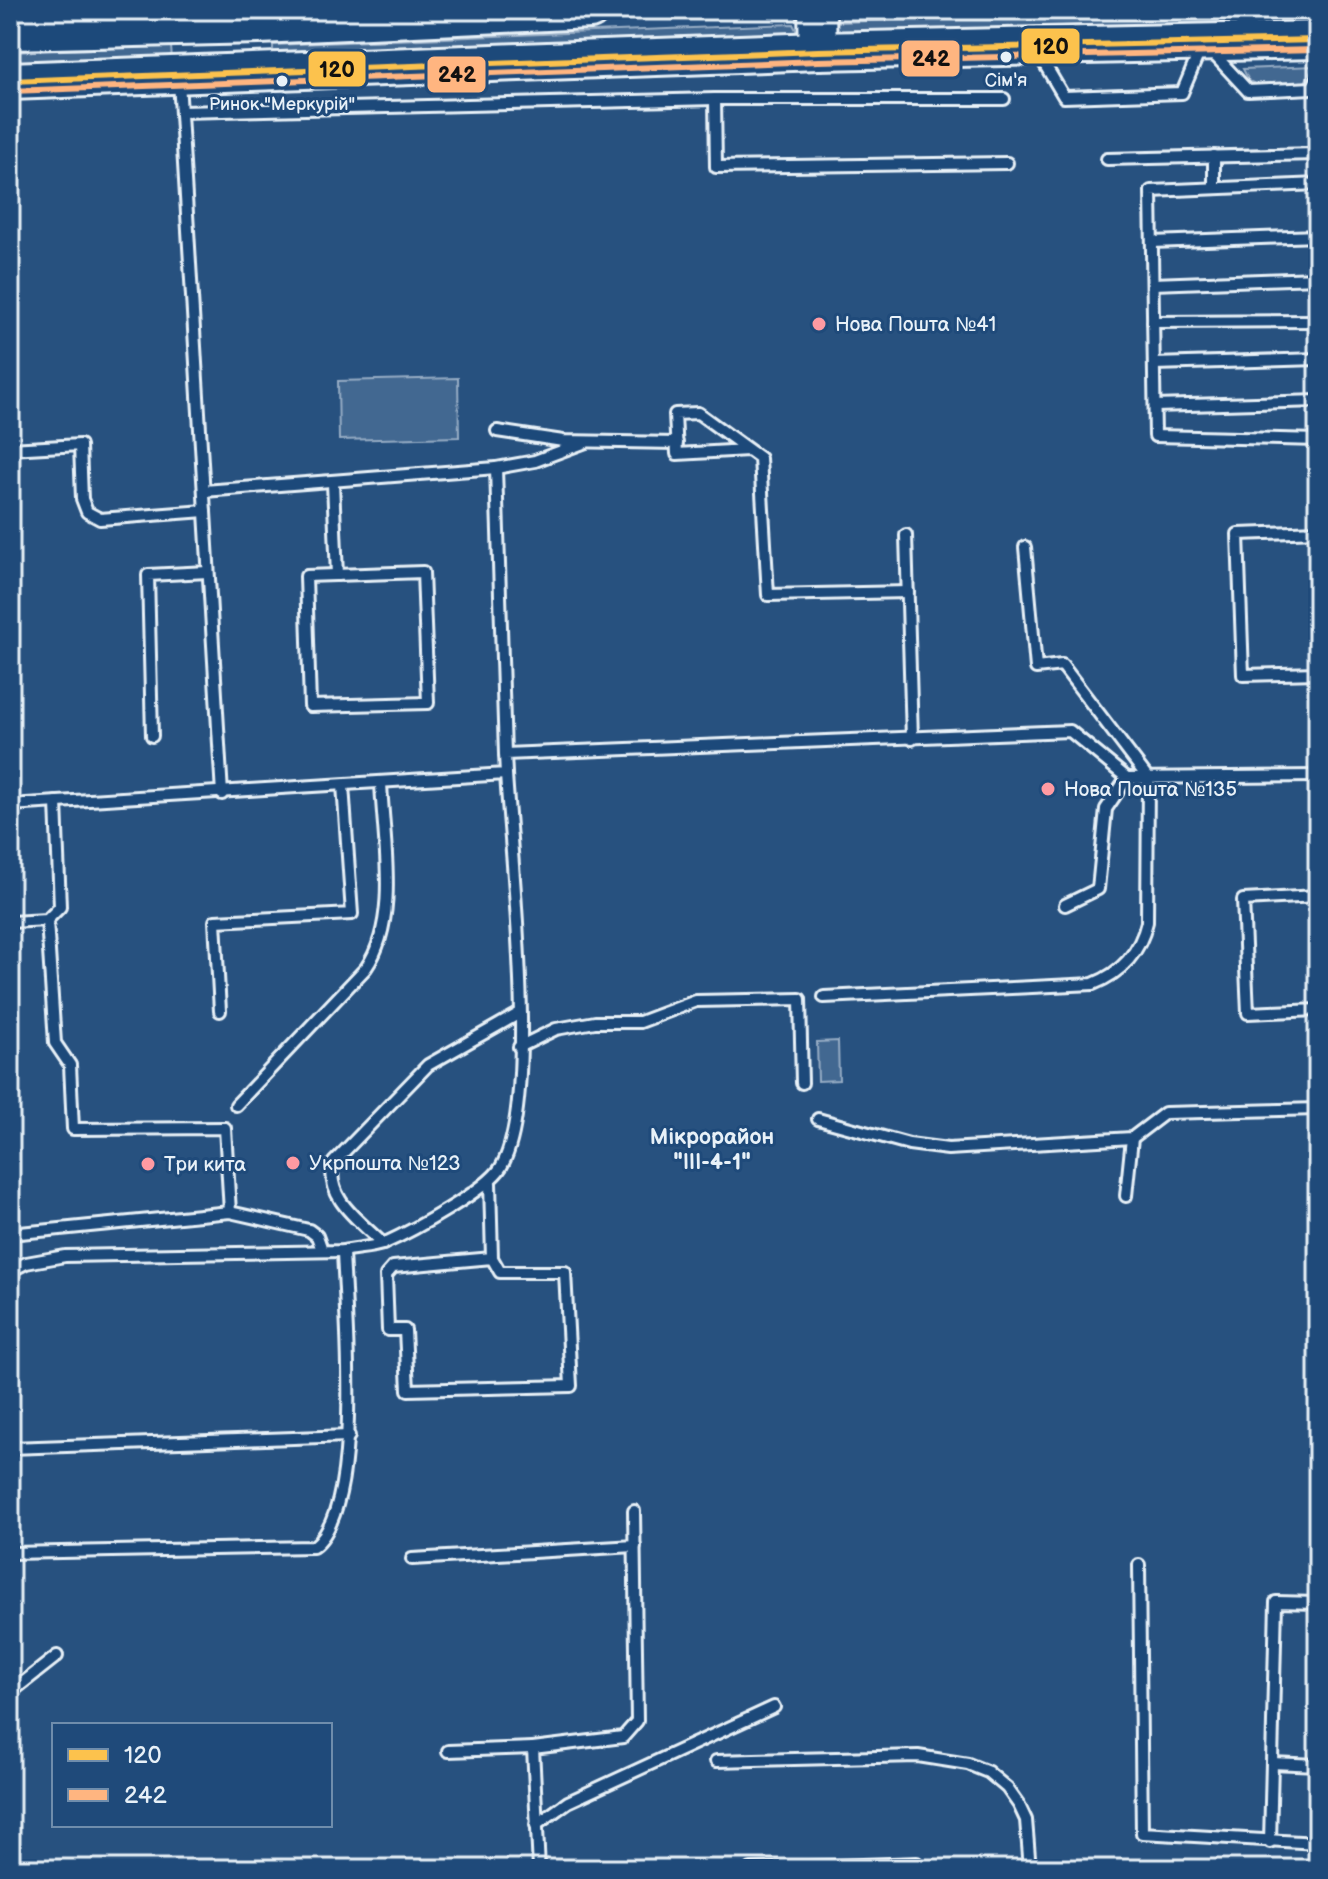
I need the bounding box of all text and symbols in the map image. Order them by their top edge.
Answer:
line badge: 120 [1020,27,1081,65]
text: 120 [1033,34,1069,61]
line badge: 242 [900,39,961,78]
text: 242 [912,46,950,73]
marker: Сім'я [998,49,1014,65]
line badge: 120 [307,50,367,88]
line badge: 242 [426,55,487,94]
text: 120 [319,57,355,84]
text: 242 [438,62,476,89]
place label: Сім'я [985,70,1027,91]
marker: Ринок "Меркурiй" [274,73,290,89]
place label: Ринок "Меркурiй" [209,94,355,115]
place label: Нова Пошта №41 [835,313,996,337]
marker: Нова Пошта №41 [810,315,828,333]
place label: Нова Пошта №135 [1064,778,1237,802]
marker: Нова Пошта №135 [1039,780,1057,798]
district label: Мікрорайон "ІІІ-4-1" [650,1124,774,1176]
place label: Укрпошта №123 [309,1152,460,1176]
place label: Три кита [164,1153,246,1177]
marker: Укрпошта №123 [284,1154,302,1172]
marker: Три кита [139,1155,157,1173]
legend [52,1723,332,1827]
text: 120 [124,1741,162,1770]
text: 242 [124,1781,167,1810]

